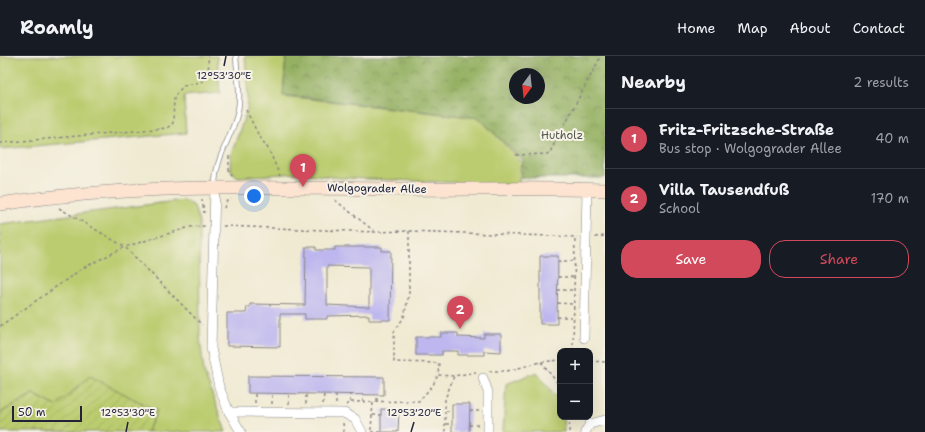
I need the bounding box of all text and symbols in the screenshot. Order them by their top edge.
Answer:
text: Roamly [20,15,94,40]
text: Home [677,19,716,37]
text: Map [738,19,768,37]
text: About [790,19,831,37]
text: Contact [853,19,905,37]
north arrow [509,68,545,104]
text: 12°53'30"E [197,69,251,82]
text: Nearby [621,71,686,93]
text: 2 results [853,74,909,91]
text: Fritz-Fritzsche-Straße [659,120,834,140]
park label: Hutholz [541,128,583,143]
text: 1 [631,130,637,147]
text: 40 m [875,130,909,147]
text: Bus stop · Wolgograder Allee [659,140,842,157]
pin: 1 [290,154,316,187]
street label: Wolgograder Allee [327,180,427,197]
text: Villa Tausendfuß [659,180,789,200]
your location [244,186,264,206]
text: 2 [629,190,639,207]
text: 170 m [871,190,909,207]
text: School [659,200,700,217]
button: Save [621,240,761,278]
button: Share [769,240,909,278]
pin: 2 [447,296,473,329]
map controls [557,348,593,420]
button: + [557,348,593,384]
button: − [557,384,593,420]
scale bar [12,404,82,423]
text: 50 m [18,405,46,420]
text: 12°53'30"E [101,406,155,419]
text: 12°53'20"E [387,406,441,419]

